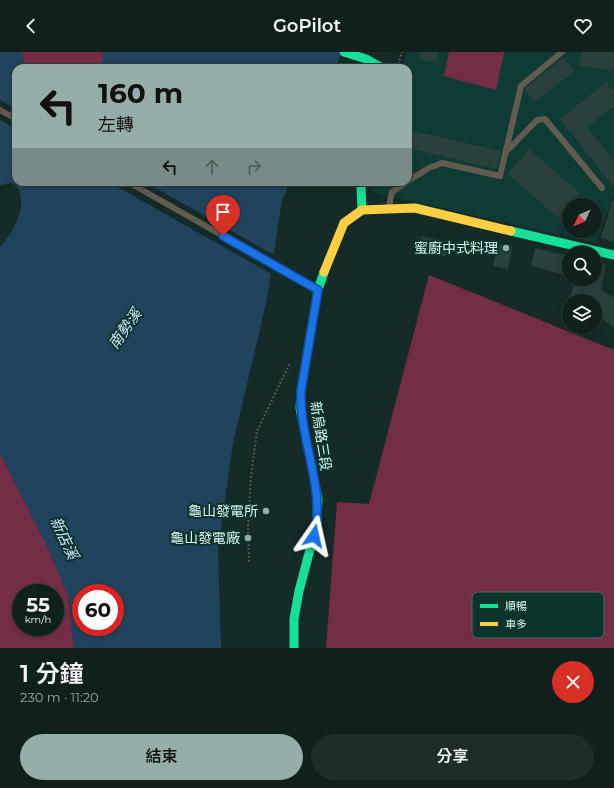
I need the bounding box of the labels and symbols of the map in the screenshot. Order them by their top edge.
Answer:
pin [206,195,240,236]
north arrow [562,198,602,238]
place label: 蜜廚中式料理 [414,239,498,257]
marker: 蜜廚中式料理 [501,243,511,253]
water label: 南勢溪 [104,303,146,353]
street label: 新烏路三段 [307,400,335,472]
place label: 龜山發電所 [188,502,258,520]
marker: 龜山發電所 [261,506,271,516]
water label: 新店溪 [46,513,83,564]
position arrow [293,515,335,557]
place label: 龜山發電廠 [170,529,240,547]
marker: 龜山發電廠 [243,533,253,543]
speed limit sign: 60 [72,584,124,636]
legend [472,592,604,638]
text: 順暢 [505,599,527,613]
text: 車多 [505,617,527,631]

